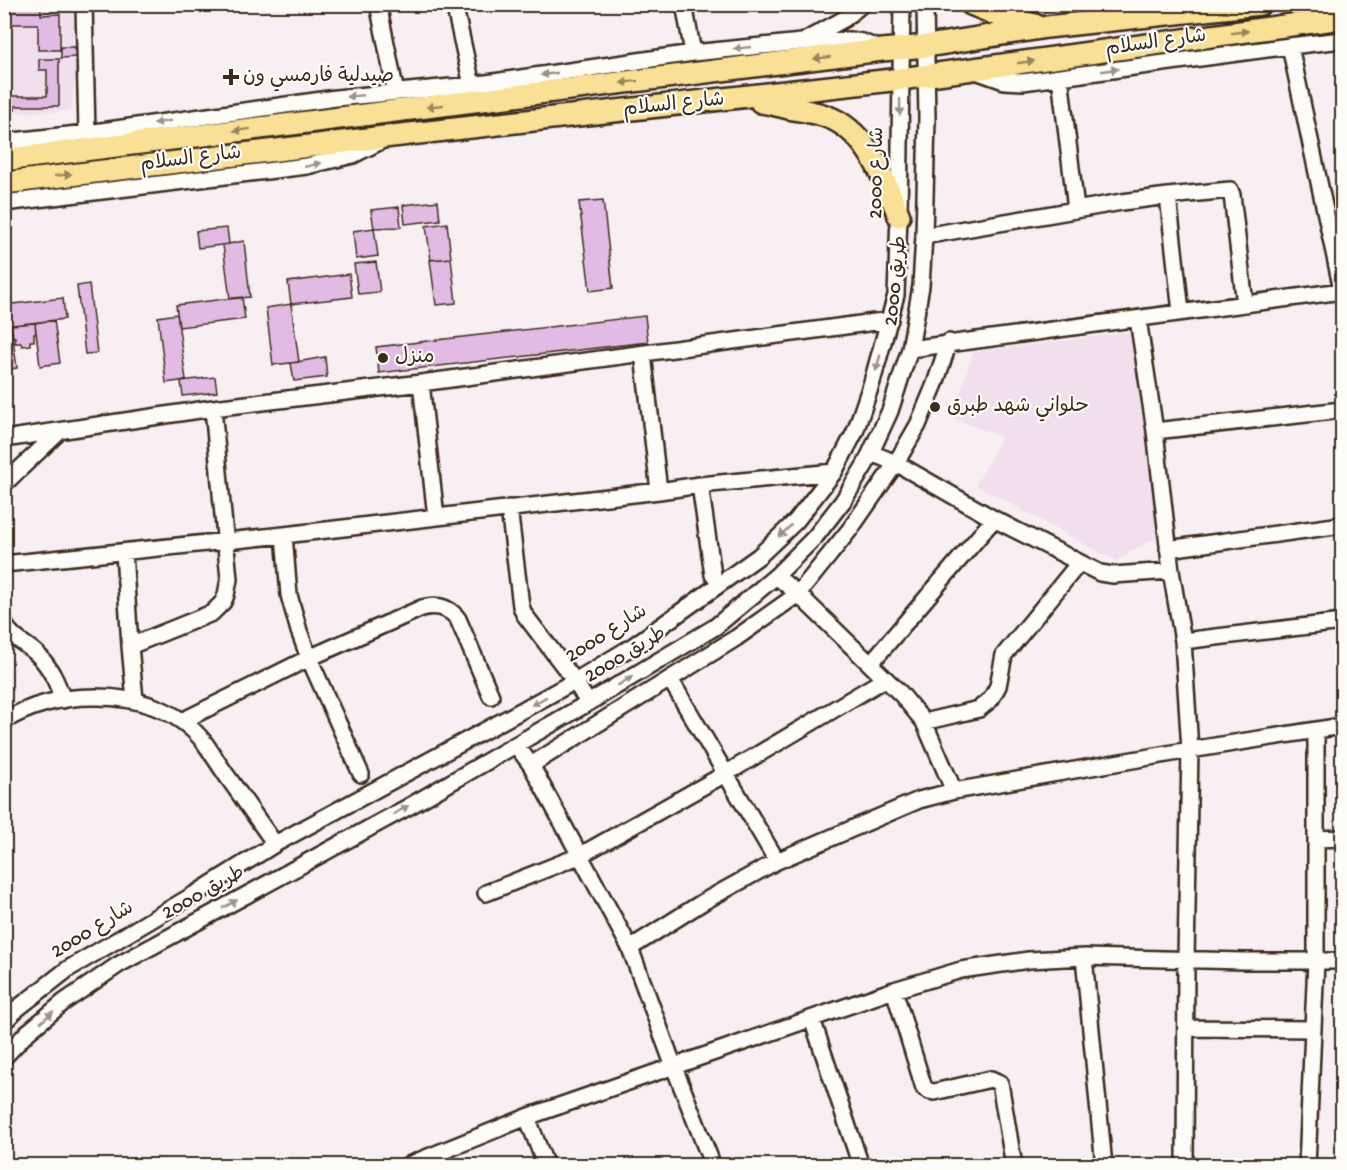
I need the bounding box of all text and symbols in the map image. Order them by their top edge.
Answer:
street label: شارع السلام [1104,25,1208,62]
one-way arrow [1231,28,1250,37]
one-way arrow [732,43,751,53]
one-way arrow [813,53,832,62]
one-way arrow [1017,57,1036,66]
place label: صيدلية فارمسي ون [243,65,394,92]
one-way arrow [1101,65,1120,75]
marker: صيدلية فارمسي ون [224,70,238,84]
one-way arrow [539,70,558,79]
one-way arrow [619,77,638,87]
street label: شارع السلام [622,88,726,123]
one-way arrow [345,92,364,101]
one-way arrow [896,98,905,117]
one-way arrow [426,101,445,111]
one-way arrow [152,118,171,127]
one-way arrow [232,126,251,135]
street label: شارع 2000 [865,127,890,219]
street label: شارع السلام [139,141,243,178]
one-way arrow [303,159,322,169]
one-way arrow [53,171,72,180]
street label: طريق 2000 [880,235,913,327]
place label: منزل [395,346,434,370]
marker: منزل [376,351,390,365]
one-way arrow [873,354,882,372]
place label: حلواني شهد طبرق [947,395,1088,422]
marker: حلواني شهد طبرق [928,400,942,414]
one-way arrow [779,524,793,538]
street label: شارع 2000 [561,600,652,669]
street label: طريق 2000 [581,622,671,689]
one-way arrow [617,676,633,687]
one-way arrow [530,696,547,706]
one-way arrow [393,805,410,815]
street label: طريق 2000 [158,861,249,926]
street label: شارع 2000 [47,897,138,965]
one-way arrow [222,899,239,909]
one-way arrow [39,1010,55,1023]

